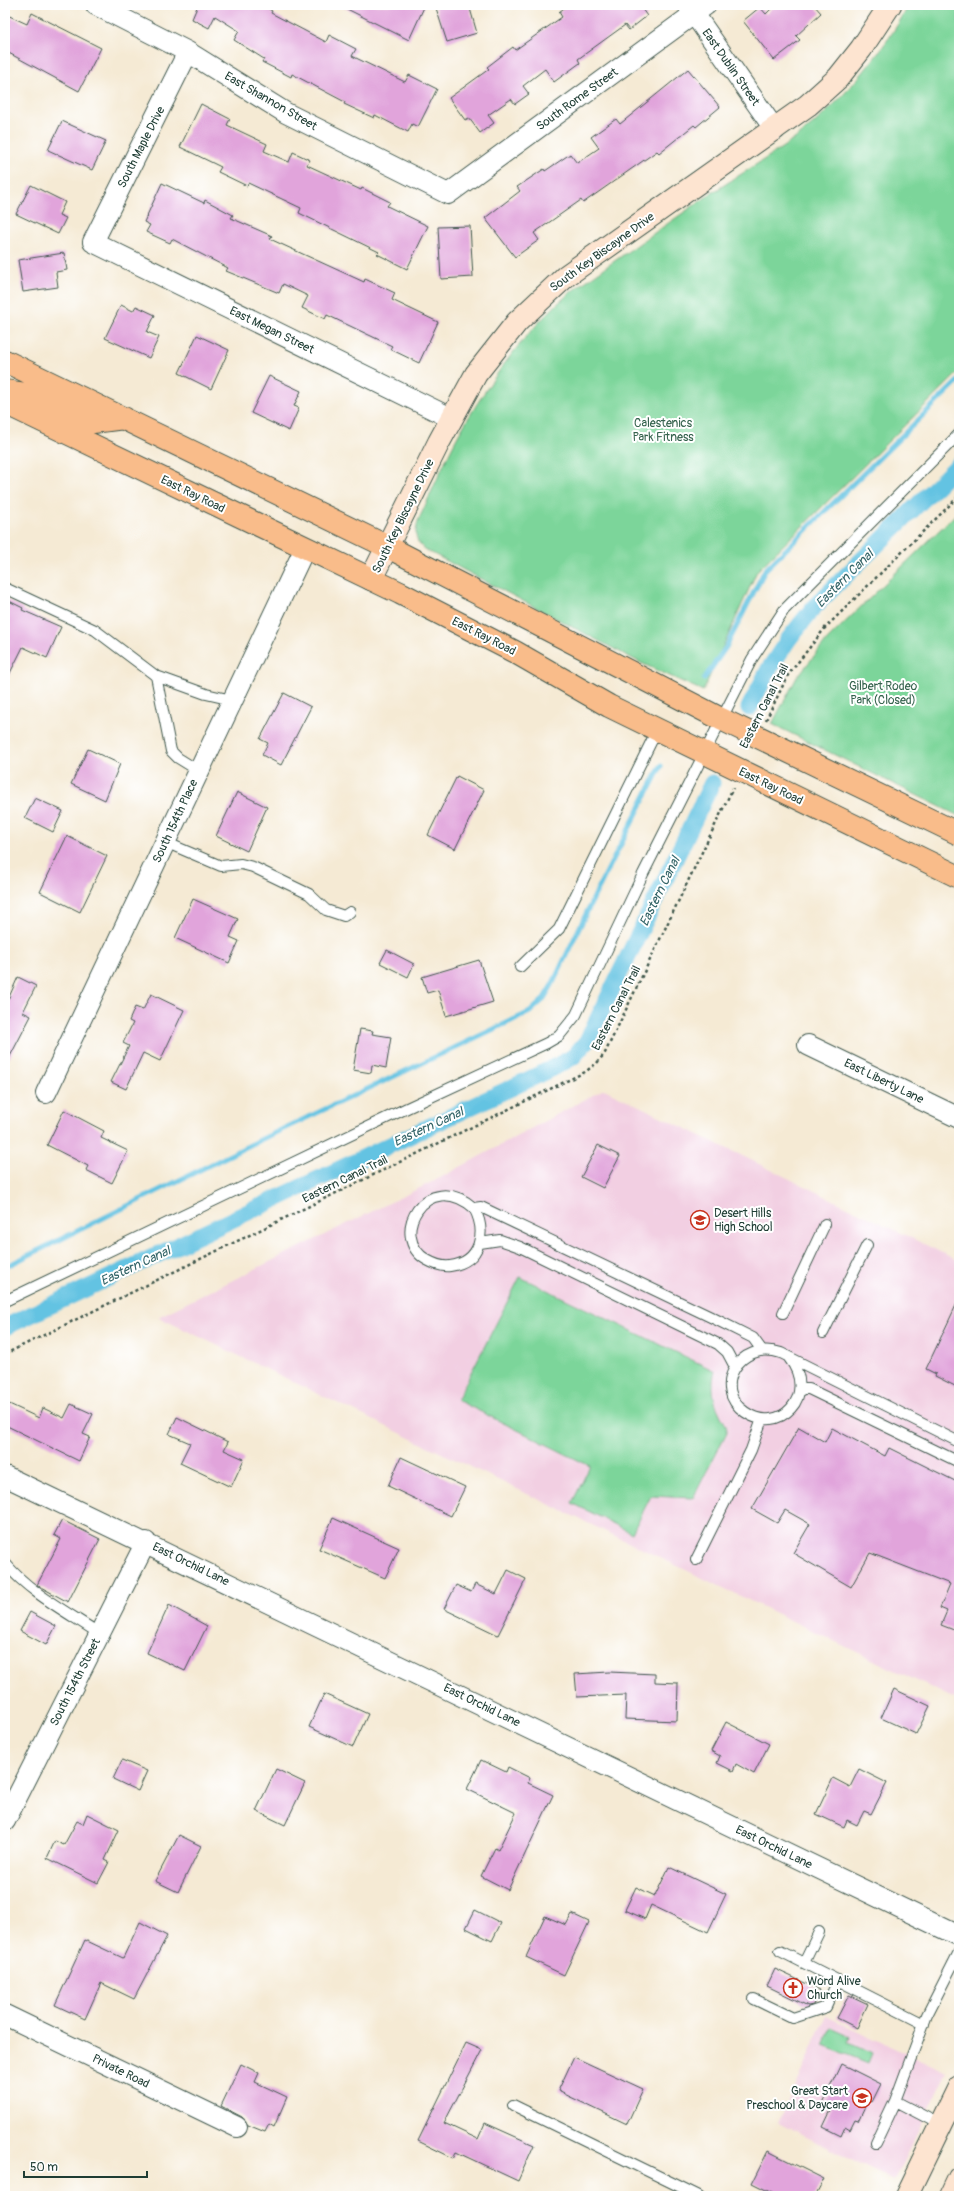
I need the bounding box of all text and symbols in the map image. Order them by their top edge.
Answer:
street label: East Dublin Street [698,26,763,109]
street label: South Rome Street [534,65,621,134]
street label: East Shannon Street [222,69,320,134]
street label: South Maple Drive [114,104,168,190]
street label: South Key Biscayne Drive [547,209,658,295]
street label: East Megan Street [227,303,317,358]
park label: Calestenics Park Fitness [632,416,694,445]
street label: South Key Biscayne Drive [369,456,438,576]
street label: East Ray Road [158,472,228,517]
water label: Eastern Canal [812,545,878,611]
street label: East Ray Road [449,614,518,659]
street label: Eastern Canal Trail [737,661,792,751]
park label: Gilbert Rodeo Park (Closed) [849,679,918,708]
street label: East Ray Road [736,764,806,809]
street label: South 154th Place [149,777,201,866]
water label: Eastern Canal [636,852,684,929]
street label: Eastern Canal Trail [589,963,644,1053]
street label: East Liberty Lane [841,1056,926,1107]
water label: Eastern Canal [391,1103,468,1150]
street label: Eastern Canal Trail [300,1152,391,1207]
place label: Desert Hills High School [714,1206,773,1235]
school or university icon: Desert Hills High School [689,1209,711,1231]
water label: Eastern Canal [98,1242,175,1289]
street label: East Orchid Lane [150,1539,232,1590]
street label: South 154th Street [47,1636,104,1729]
street label: East Orchid Lane [441,1680,523,1731]
street label: East Orchid Lane [733,1822,815,1873]
place label: Word Alive Church [807,1974,861,2003]
church icon: Word Alive Church [782,1977,804,1999]
street label: Private Road [90,2051,152,2092]
place label: Great Start Preschool & Daycare [746,2084,848,2113]
school or university icon: Great Start Preschool & Daycare [851,2087,873,2109]
scale bar [24,2153,147,2179]
text: 50 m [30,2160,58,2175]

